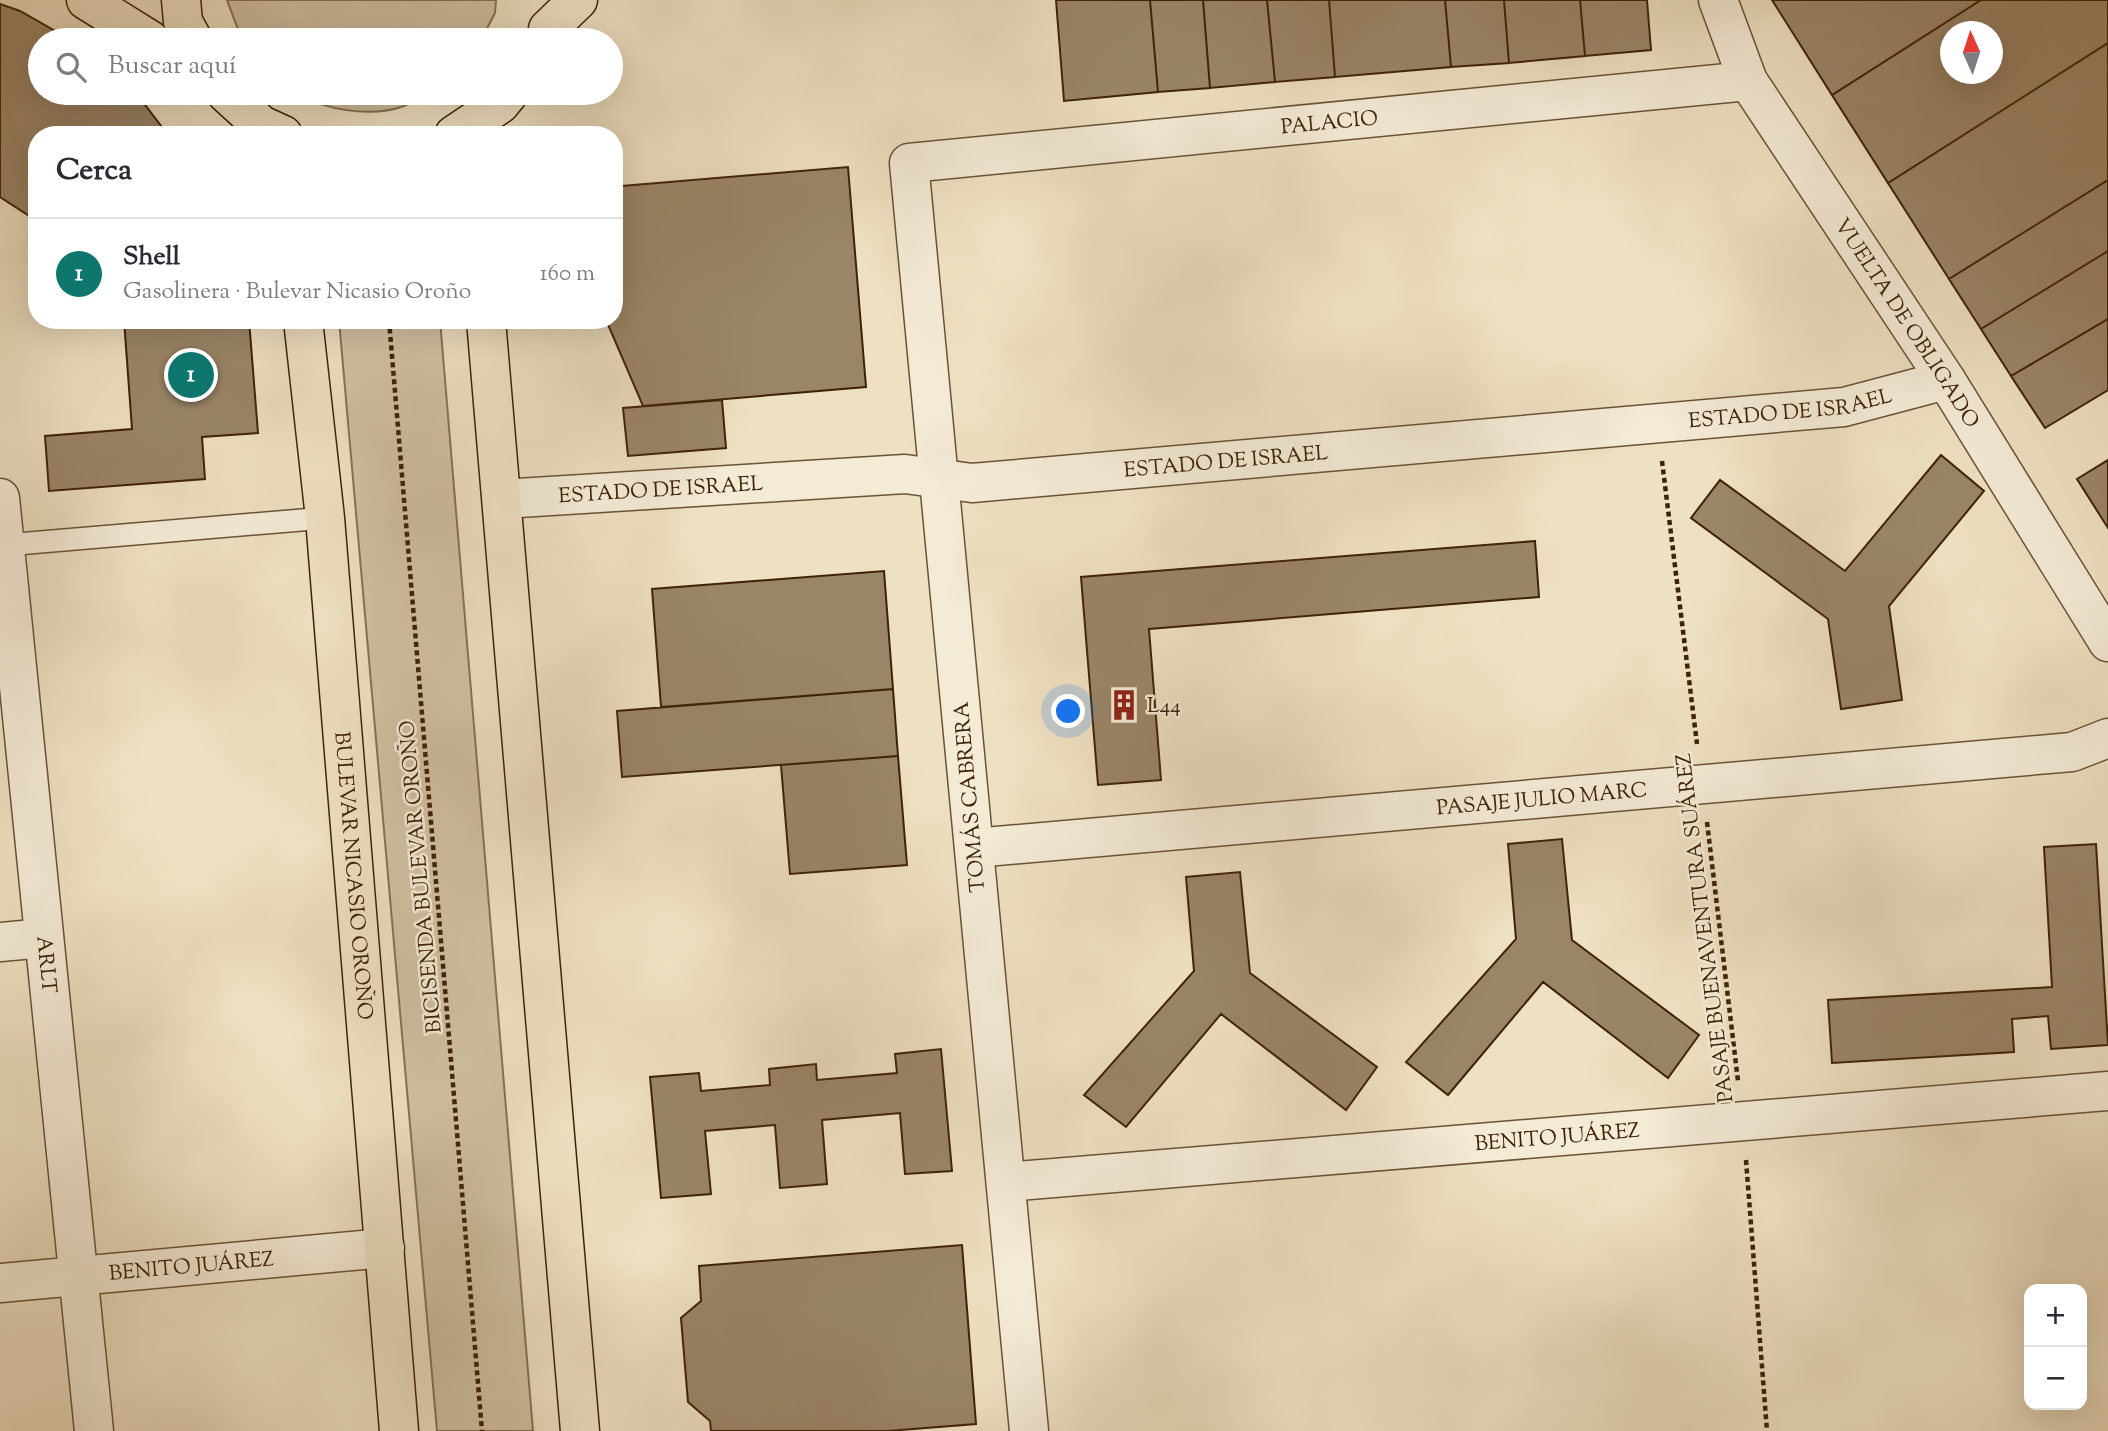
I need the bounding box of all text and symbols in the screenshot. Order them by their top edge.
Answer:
north arrow [1940,21,2003,84]
search box [28,28,623,105]
icon: search [52,48,90,86]
text: Buscar aquí [108,48,237,85]
street label: PALACIO [1280,104,1379,144]
text: Cerca [56,150,132,193]
street label: VUELTA DE OBLIGADO [1826,213,1985,435]
text: Shell [123,239,180,276]
text: 1 [75,258,83,291]
text: 160 m [540,258,595,291]
text: Gasolinera · Bulevar Nicasio Oroño [123,276,471,309]
pin: 1 [168,349,214,401]
street label: ESTADO DE ISRAEL [1687,382,1896,437]
street label: ESTADO DE ISRAEL [1122,439,1330,487]
street label: ESTADO DE ISRAEL [558,470,764,512]
building icon: L44 [1107,688,1141,722]
place label: L44 [1147,692,1181,722]
your location [1051,694,1085,728]
street label: TOMÁS CABRERA [948,700,994,894]
street label: BICISENDA BULEVAR OROÑO [393,719,451,1035]
street label: BULEVAR NICASIO OROÑO [325,730,379,1021]
street label: PASAJE BUENAVENTURA SUÁREZ [1670,751,1742,1104]
street label: PASAJE JULIO MARC [1435,776,1649,825]
street label: ARLT [27,935,63,995]
street label: BENITO JUÁREZ [1474,1117,1641,1160]
street label: BENITO JUÁREZ [108,1245,275,1290]
map controls [2024,1284,2087,1410]
button: + [2024,1284,2087,1347]
button: − [2024,1347,2087,1410]

